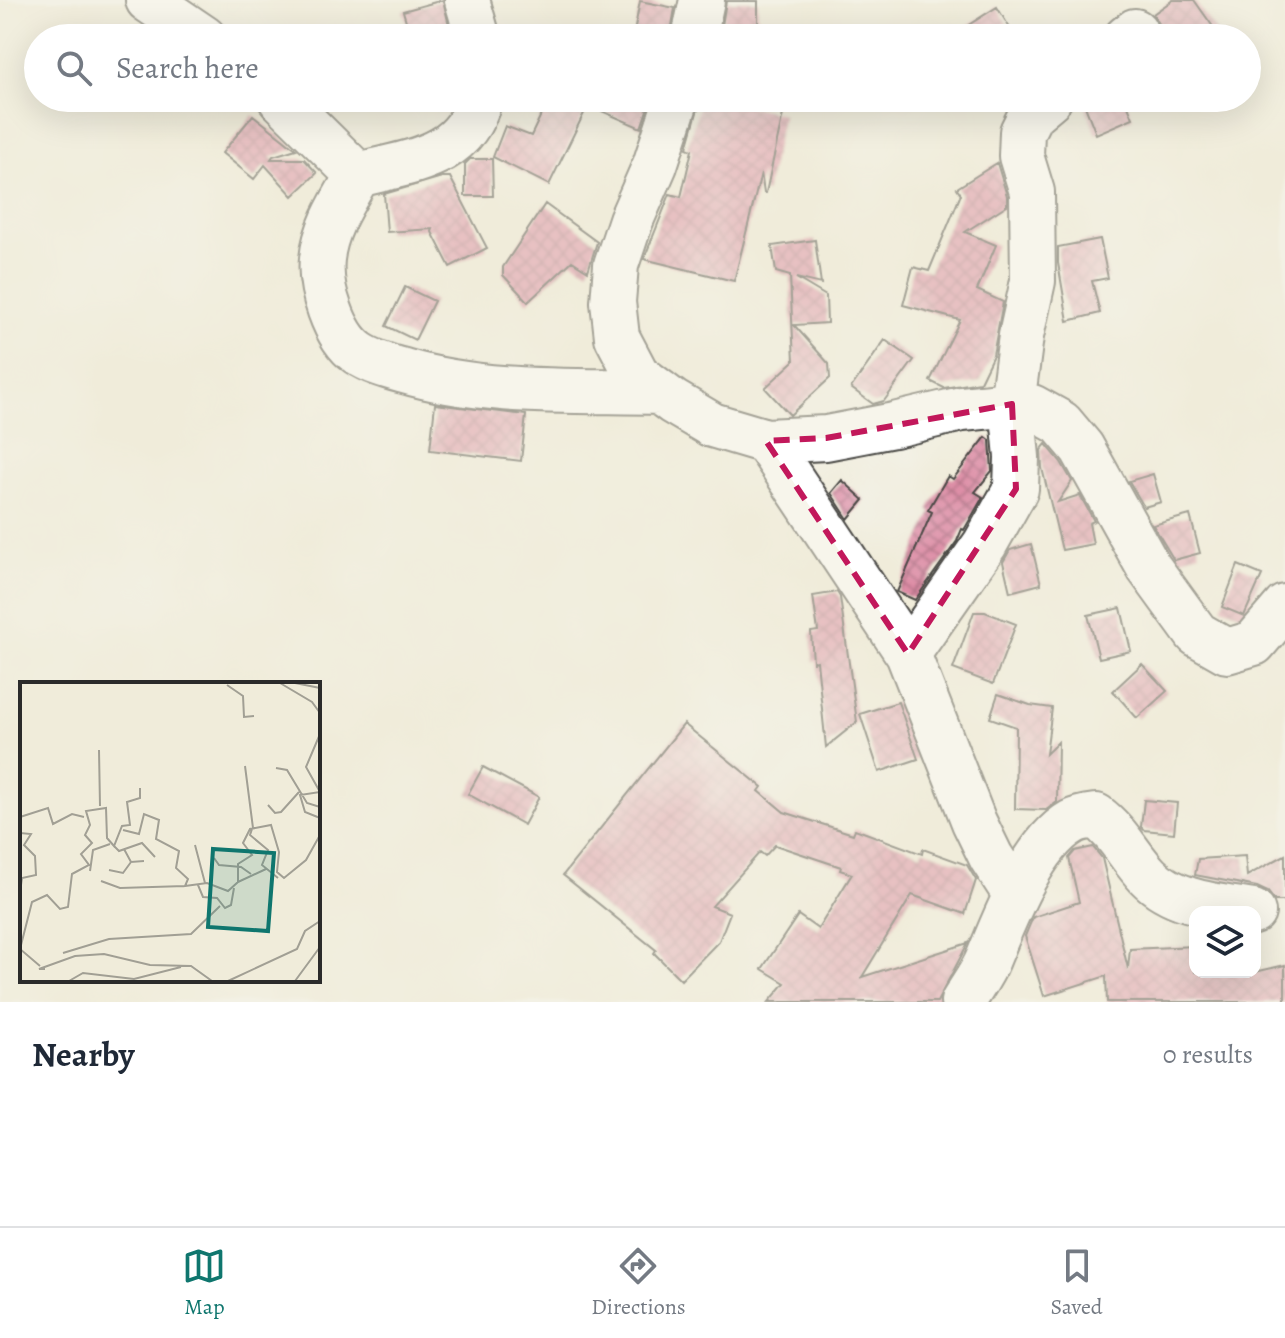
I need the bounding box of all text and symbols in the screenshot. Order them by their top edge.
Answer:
search box [24,24,1261,112]
icon: search [52,46,96,90]
text: Search here [116,48,259,88]
inset map [20,682,320,982]
map controls [1189,906,1261,978]
button: layers [1189,906,1261,978]
text: Nearby [32,1031,135,1078]
text: 0 results [1163,1037,1253,1072]
tab: Map [182,1244,226,1322]
tab: Directions [591,1244,686,1322]
tab: Saved [1050,1244,1103,1322]

